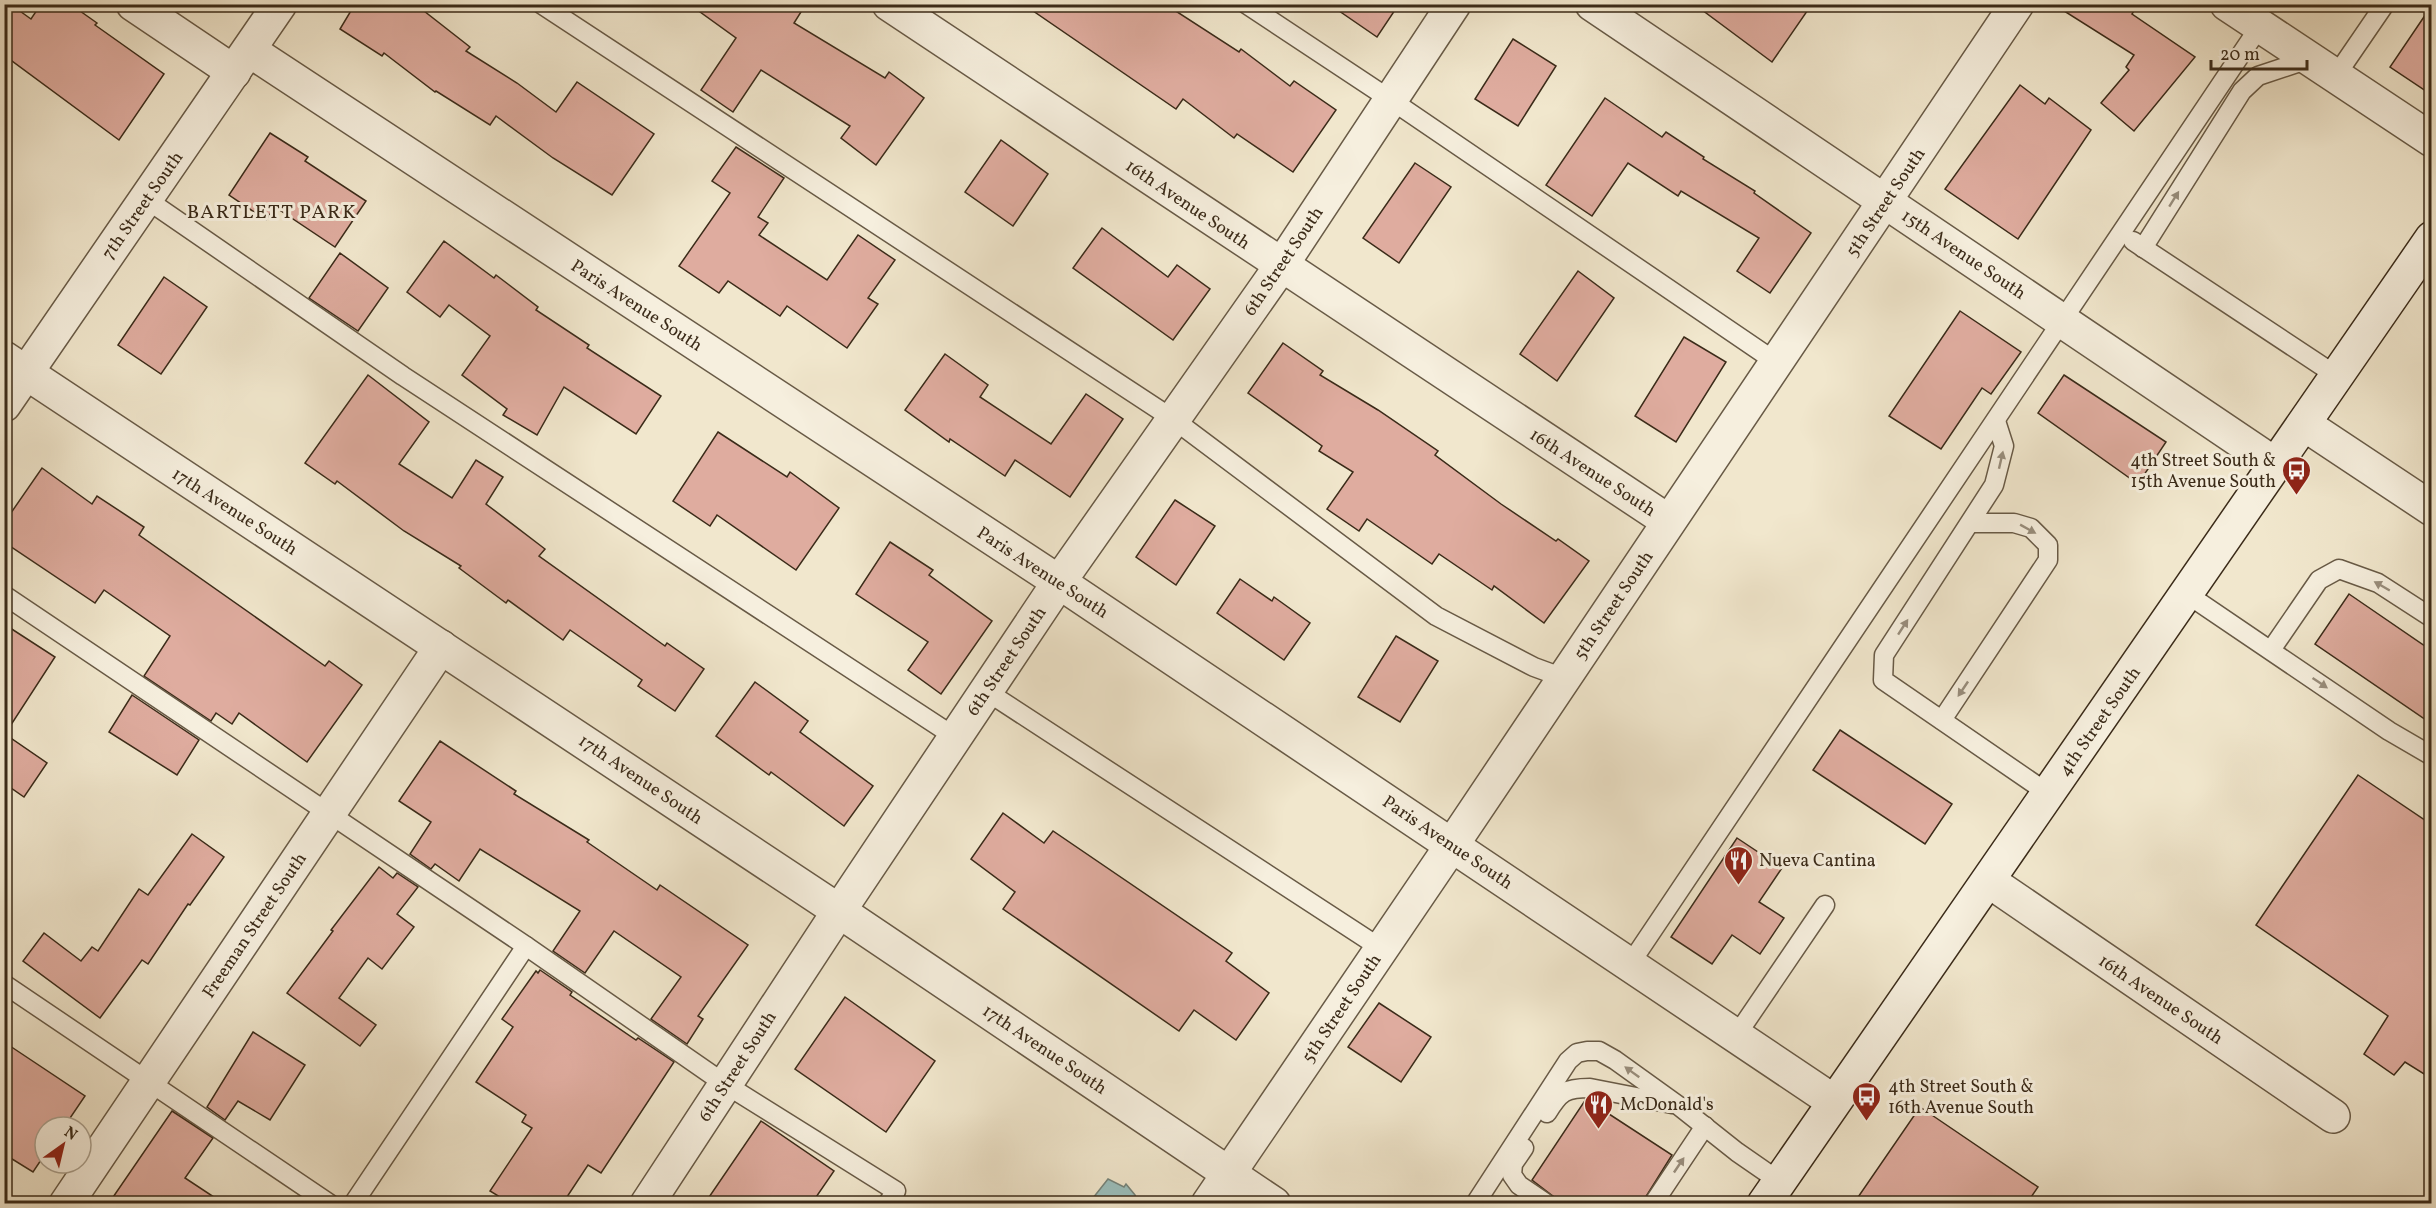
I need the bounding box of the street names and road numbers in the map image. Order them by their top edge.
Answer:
street label: 5th Street South [1840,143,1932,262]
street label: 7th Street South [97,147,190,265]
street label: 16th Avenue South [1120,154,1255,257]
street label: 6th Street South [1238,202,1330,322]
street label: 15th Avenue South [1896,204,2031,306]
street label: Paris Avenue South [565,254,707,359]
street label: 16th Avenue South [1524,423,1660,524]
street label: 17th Avenue South [166,462,302,563]
street label: Paris Avenue South [971,521,1113,626]
street label: 5th Street South [1568,546,1660,665]
street label: 6th Street South [961,602,1053,722]
street label: 4th Street South [2053,662,2148,782]
street label: 17th Avenue South [573,729,708,831]
street label: Paris Avenue South [1377,790,1518,897]
street label: Freeman Street South [197,848,314,1004]
street label: 5th Street South [1296,949,1388,1068]
street label: 16th Avenue South [2093,949,2228,1052]
street label: 17th Avenue South [977,999,1112,1101]
street label: 6th Street South [693,1006,784,1127]

